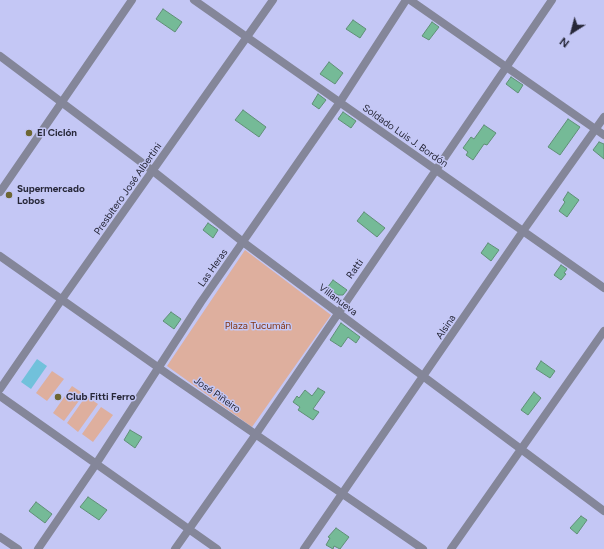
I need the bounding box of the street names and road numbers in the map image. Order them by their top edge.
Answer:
street label: Soldado Luis J. Bordón [360,102,450,170]
street label: Presbítero José Albertini [92,141,164,237]
street label: Las Heras [196,247,230,289]
street label: Ratti [344,257,366,281]
street label: Villanueva [316,282,360,318]
street label: Alsina [434,313,458,341]
street label: José Piñeiro [191,375,243,415]

